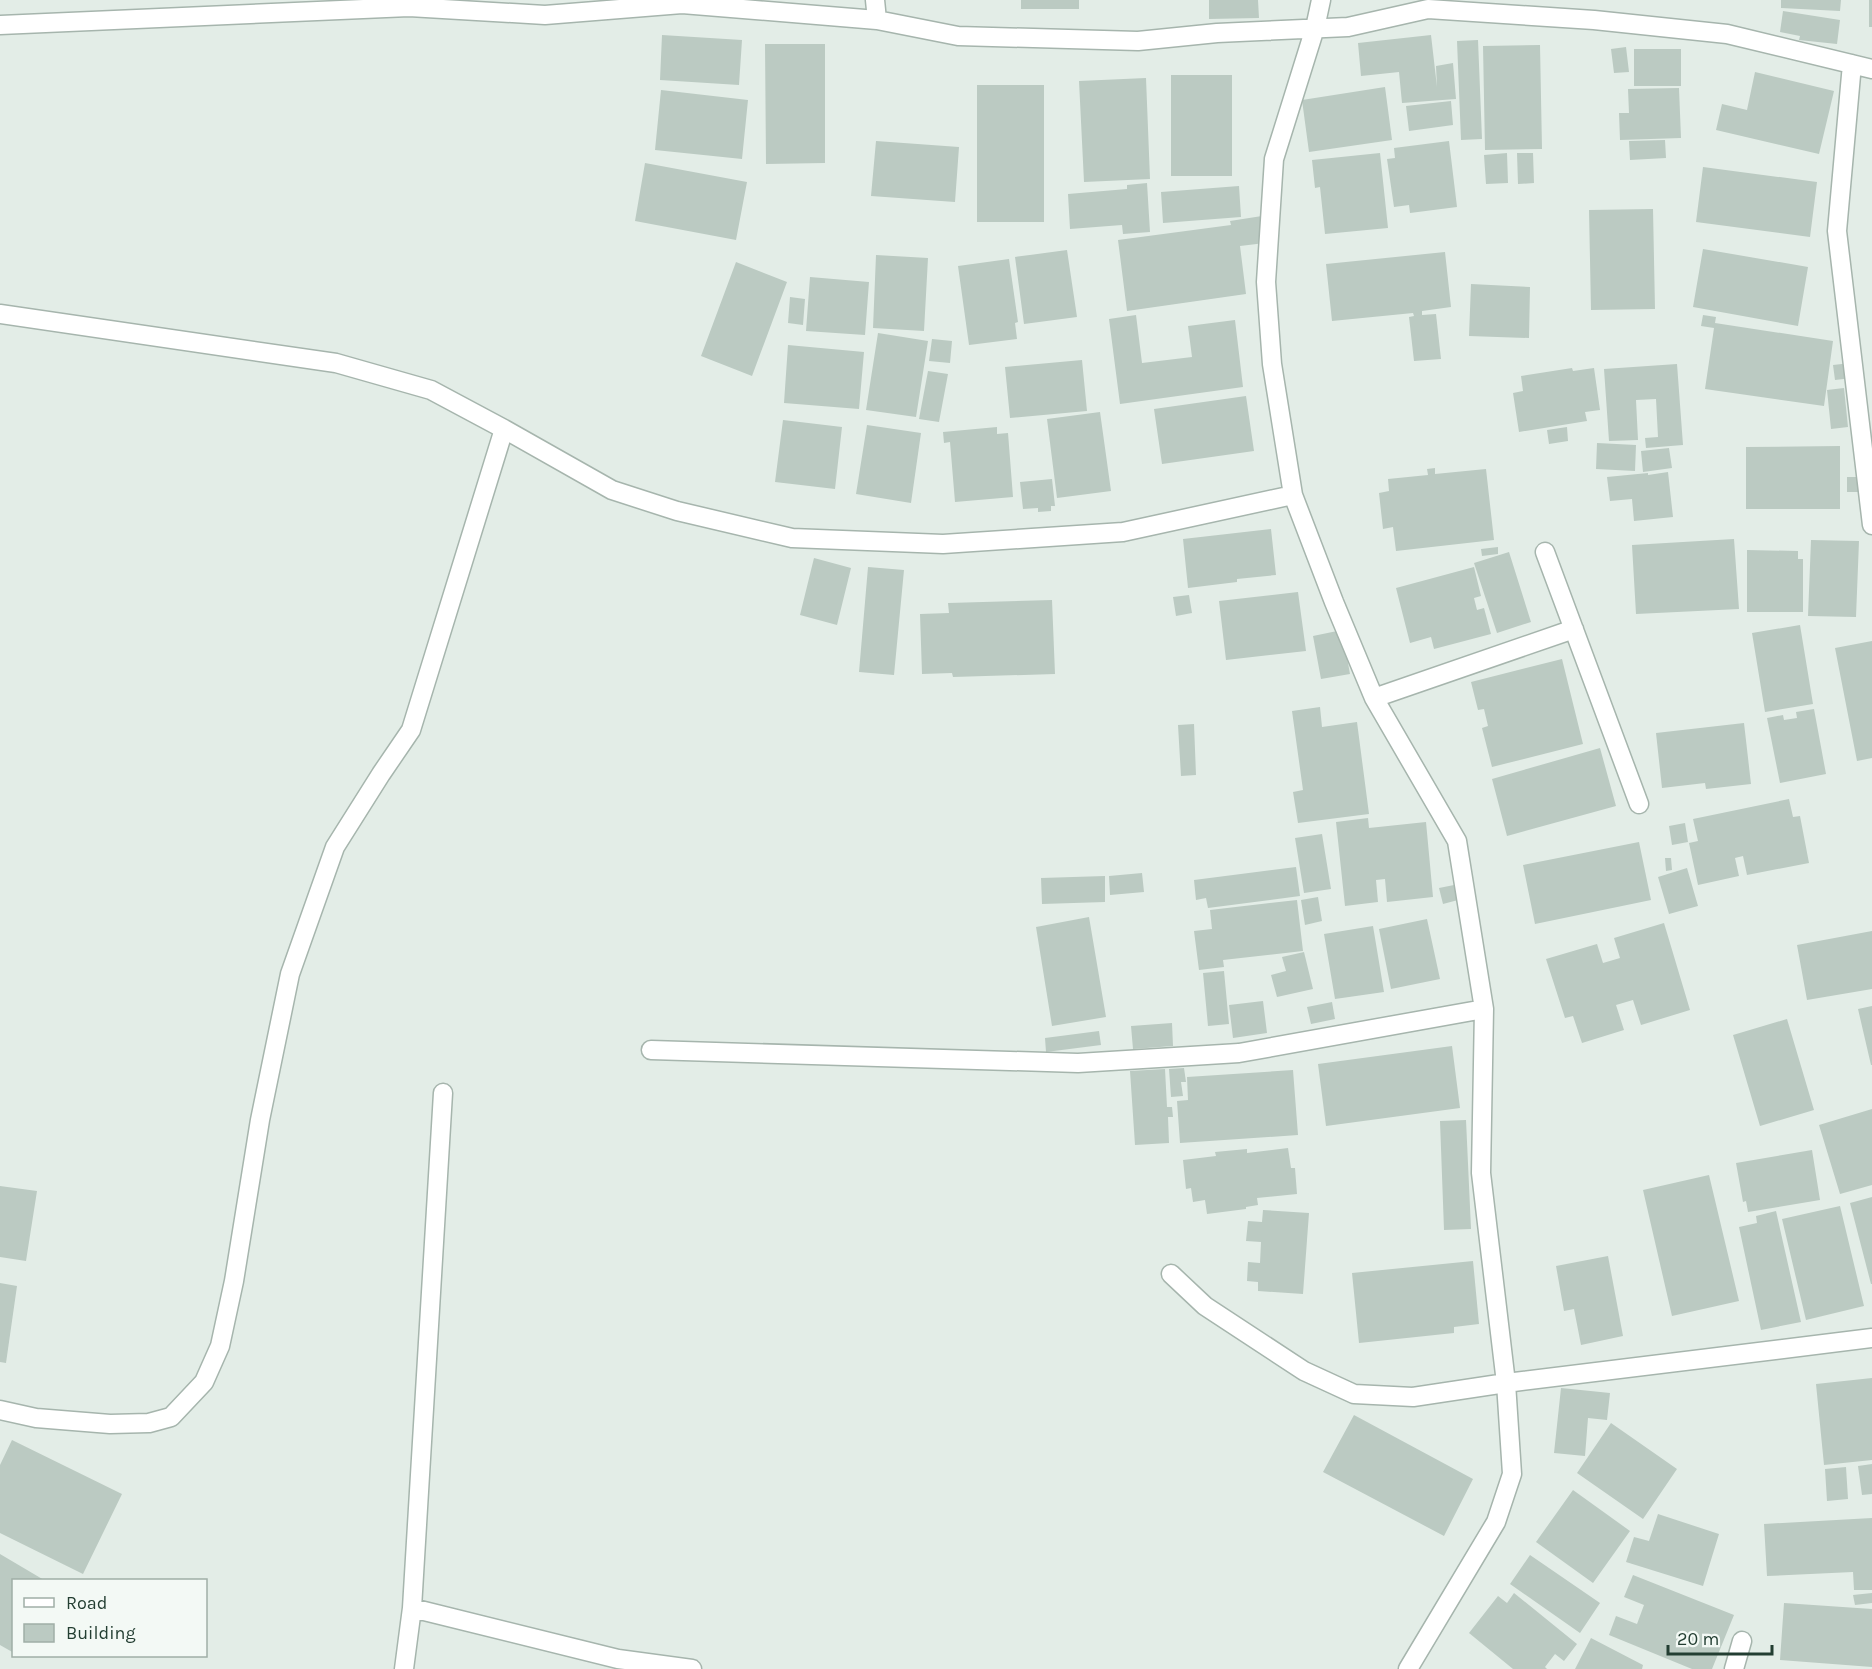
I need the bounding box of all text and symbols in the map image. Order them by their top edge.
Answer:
legend [12,1579,207,1657]
text: Road [66,1592,107,1614]
scale bar [1668,1618,1772,1656]
text: Building [66,1622,136,1644]
text: 20 m [1677,1628,1719,1650]

